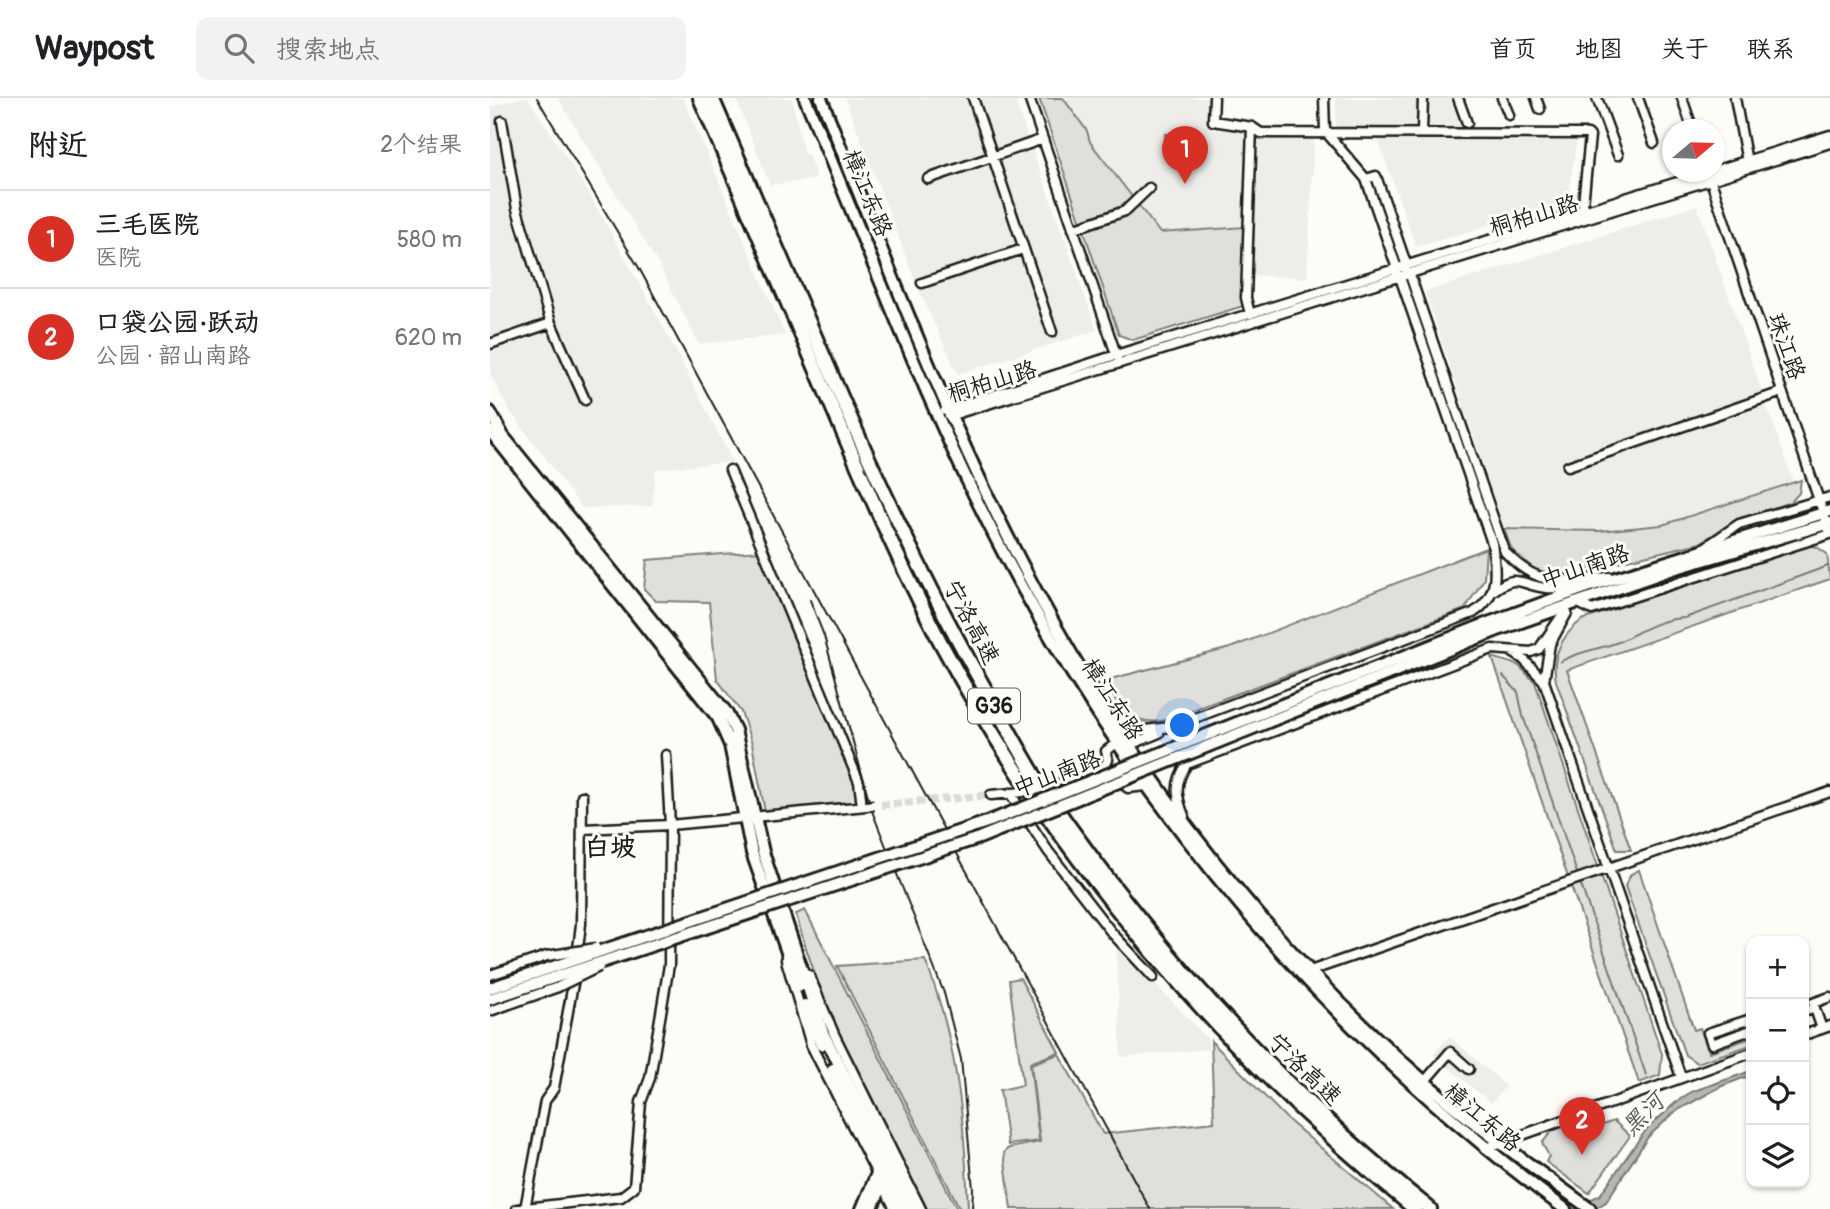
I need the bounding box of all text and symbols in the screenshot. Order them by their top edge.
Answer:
search box [196,17,686,80]
text: Waypost [35,28,154,69]
icon: search [220,29,258,67]
text: 搜索地点 [276,34,380,66]
text: 首页 [1489,35,1537,64]
text: 地图 [1575,35,1623,64]
text: 关于 [1661,35,1709,64]
text: 联系 [1747,35,1795,64]
north arrow [1662,119,1725,182]
pin: 1 [1162,126,1208,184]
text: 附近 [28,127,88,164]
text: 2个结果 [380,130,462,159]
street label: 樟江东路 [836,145,899,241]
street label: 桐柏山路 [1486,188,1582,243]
text: 三毛医院 [95,209,199,241]
text: 1 [47,225,56,254]
text: 580 m [397,225,462,254]
text: 医院 [95,243,141,272]
text: 口袋公园·跃动 [95,307,259,339]
street label: 珠江路 [1762,309,1811,384]
text: 2 [45,323,57,352]
text: 620 m [395,323,462,352]
text: 公园 · 韶山南路 [95,341,250,370]
street label: 桐柏山路 [944,354,1040,409]
street label: 中山南路 [1537,538,1633,595]
street label: 宁洛高速 [937,575,1006,670]
street label: 樟江东路 [1075,653,1150,746]
road number: G36 [968,688,1020,724]
your location [1165,708,1199,742]
street label: 中山南路 [1009,743,1105,803]
district label: 白坡 [584,832,636,864]
map controls [1746,936,1809,1188]
button: + [1746,936,1809,999]
button: − [1746,999,1809,1062]
street label: 宁洛高速 [1261,1027,1348,1112]
button: locate [1746,1062,1809,1125]
street label: 樟江东路 [1438,1077,1527,1158]
water label: 黑河 [1616,1084,1673,1142]
pin: 2 [1559,1097,1605,1155]
button: layers [1746,1125,1809,1188]

